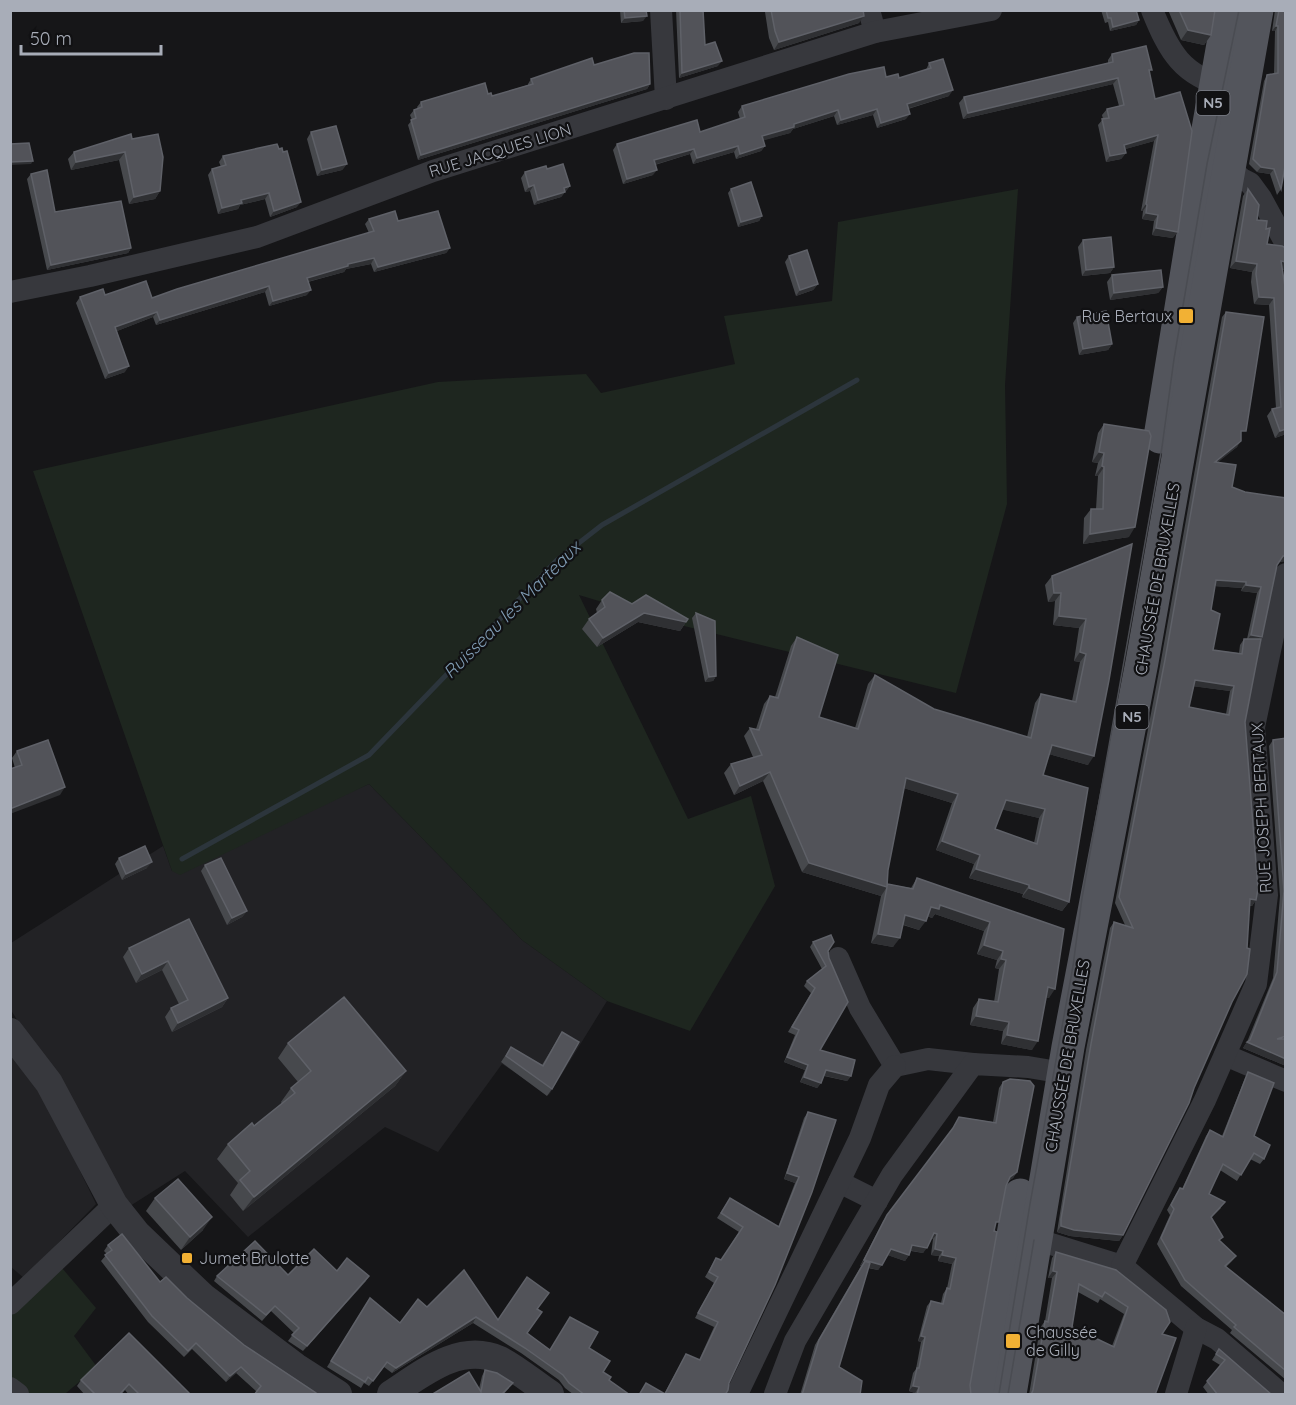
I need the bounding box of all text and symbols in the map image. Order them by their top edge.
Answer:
scale bar [21,18,160,56]
text: 50 m [30,27,72,50]
road number: N5 [1196,91,1230,115]
street label: RUE JACQUES LION [426,119,574,181]
place label: Rue Bertaux [1082,306,1172,326]
marker: Rue Bertaux [1177,307,1195,325]
street label: CHAUSSÉE DE BRUXELLES [1130,481,1184,677]
water label: Ruisseau les Marteaux [438,534,587,683]
road number: N5 [1116,705,1148,729]
street label: RUE JOSEPH BERTAUX [1247,722,1275,894]
street label: CHAUSSÉE DE BRUXELLES [1040,958,1094,1154]
place label: Jumet Brulotte [199,1248,309,1268]
marker: Jumet Brulotte [180,1251,194,1265]
place label: Chaussée de Gilly [1026,1322,1097,1360]
marker: Chaussée de Gilly [1004,1332,1022,1350]

